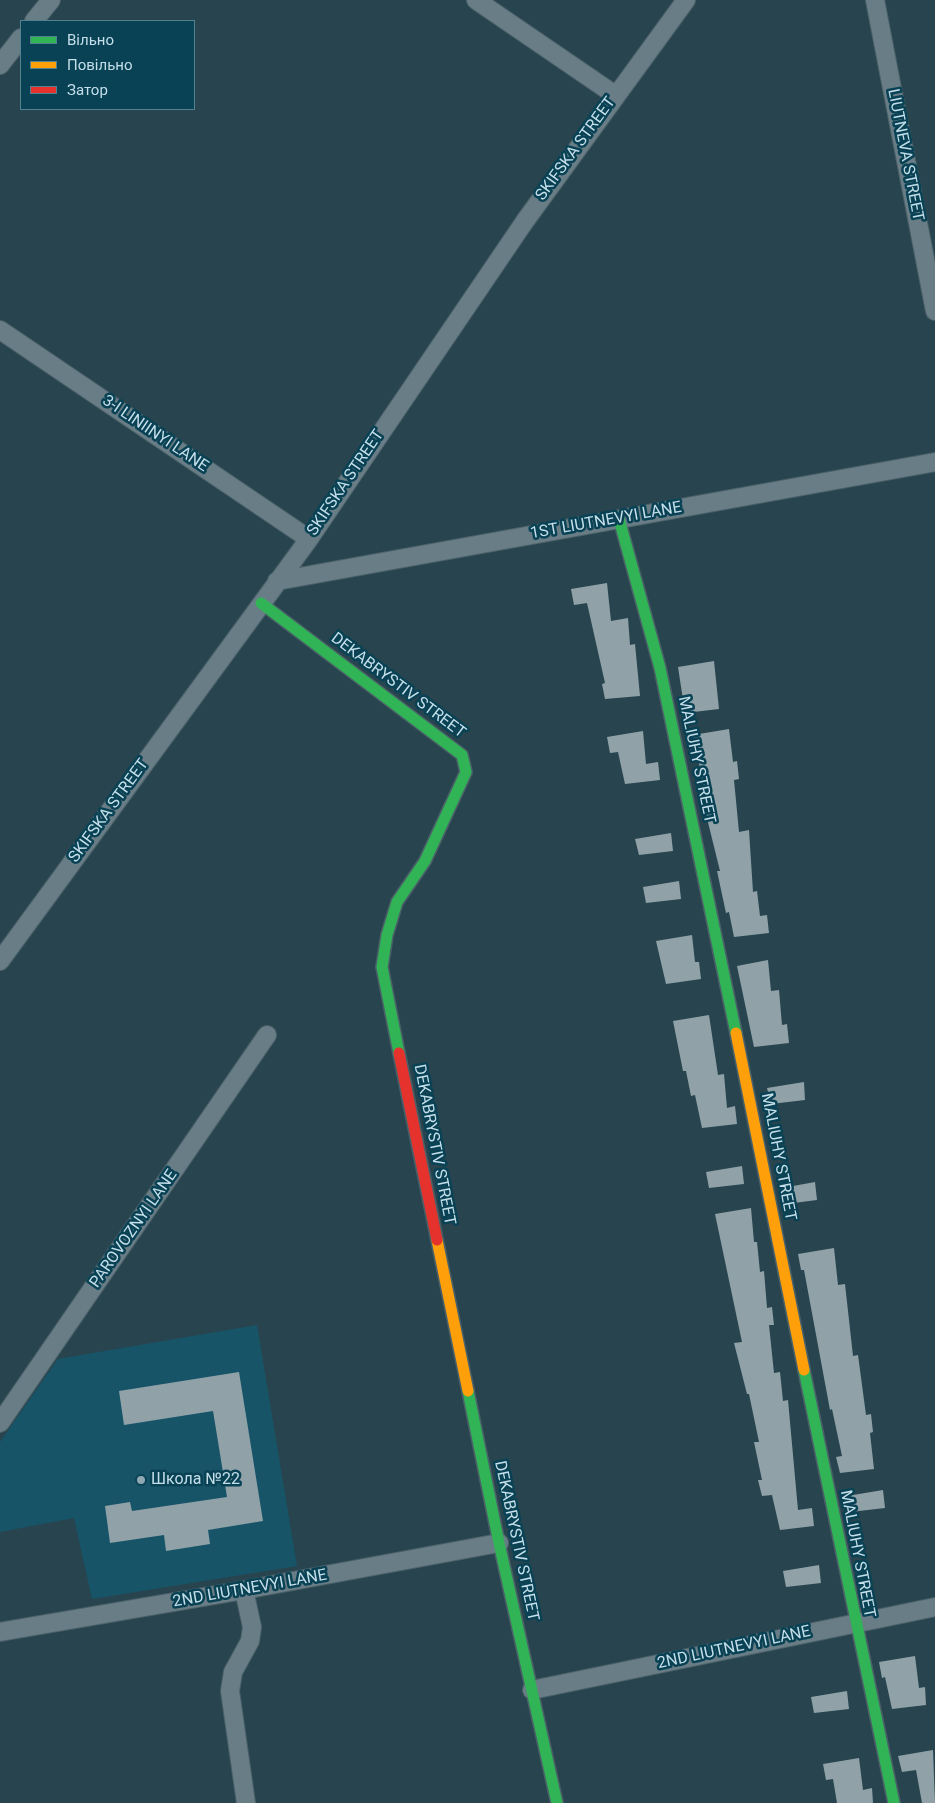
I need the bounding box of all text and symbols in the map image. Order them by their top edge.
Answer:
legend [20,20,195,110]
text: Вільно [67,31,114,49]
text: Повільно [67,56,133,74]
text: Затор [67,81,108,99]
street label: LIUTNEVA STREET [883,87,927,223]
street label: SKIFSKA STREET [532,93,620,205]
street label: 3-I LINIINYI LANE [98,391,212,477]
street label: SKIFSKA STREET [304,426,388,540]
street label: 1ST LIUTNEVYI LANE [529,498,683,544]
street label: DEKABRYSTIV STREET [327,629,469,743]
street label: MALIUHY STREET [673,695,719,825]
street label: SKIFSKA STREET [65,755,153,867]
street label: DEKABRYSTIV STREET [409,1063,459,1227]
street label: MALIUHY STREET [756,1092,800,1222]
street label: PAROVOZNYI LANE [86,1166,182,1292]
street label: DEKABRYSTIV STREET [490,1459,542,1623]
place label: Школа №22 [151,1470,240,1490]
marker: Школа №22 [135,1474,147,1486]
street label: MALIUHY STREET [835,1489,879,1619]
street label: 2ND LIUTNEVYI LANE [171,1566,329,1612]
street label: 2ND LIUTNEVYI LANE [656,1622,812,1674]

